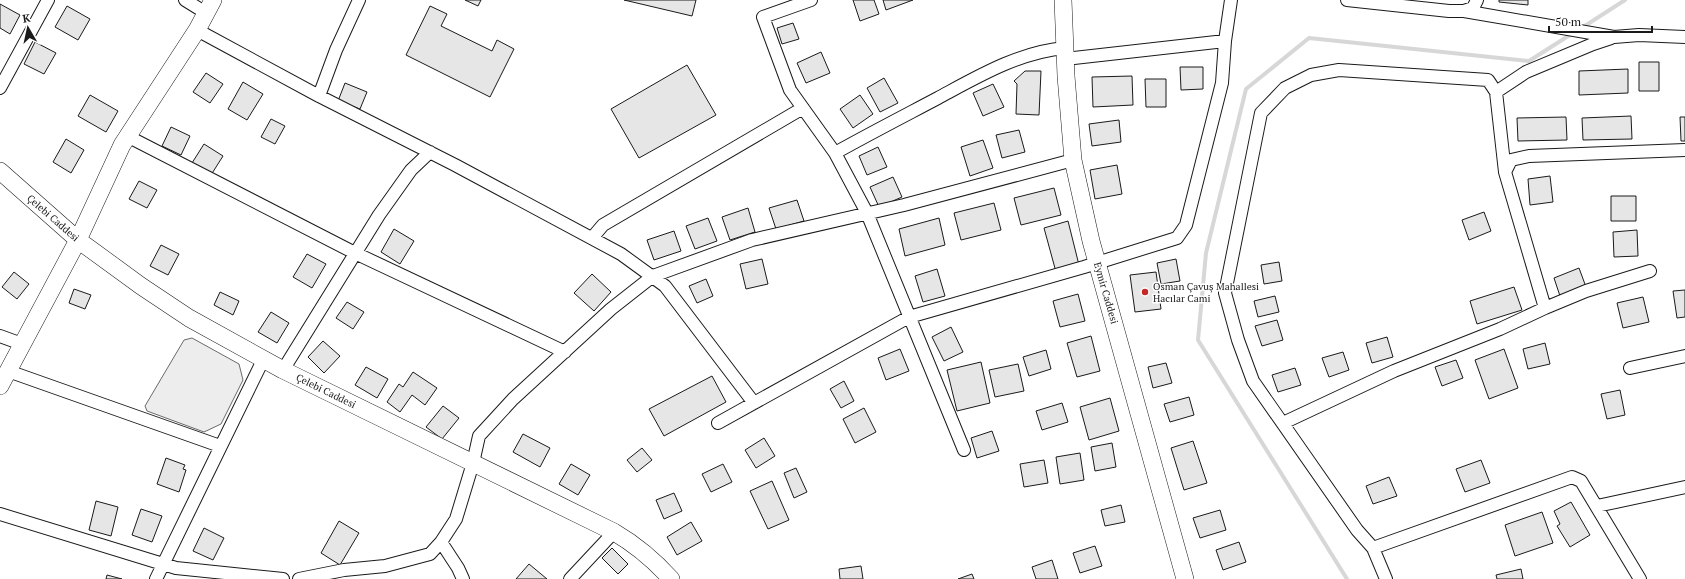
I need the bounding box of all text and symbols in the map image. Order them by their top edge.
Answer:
north arrow [8,8,48,48]
scale bar [1549,8,1652,34]
text: K [21,11,32,26]
text: 50 m [1555,14,1582,29]
street label: Çelebi Caddesi [24,192,82,244]
street label: Eymir Caddesi [1091,261,1121,325]
place label: Osman Çavuş Mahallesi Hacılar Cami [1153,280,1259,305]
marker: Osman Çavuş Mahallesi Hacılar Cami [1140,287,1150,297]
street label: Çelebi Caddesi [294,371,358,411]

